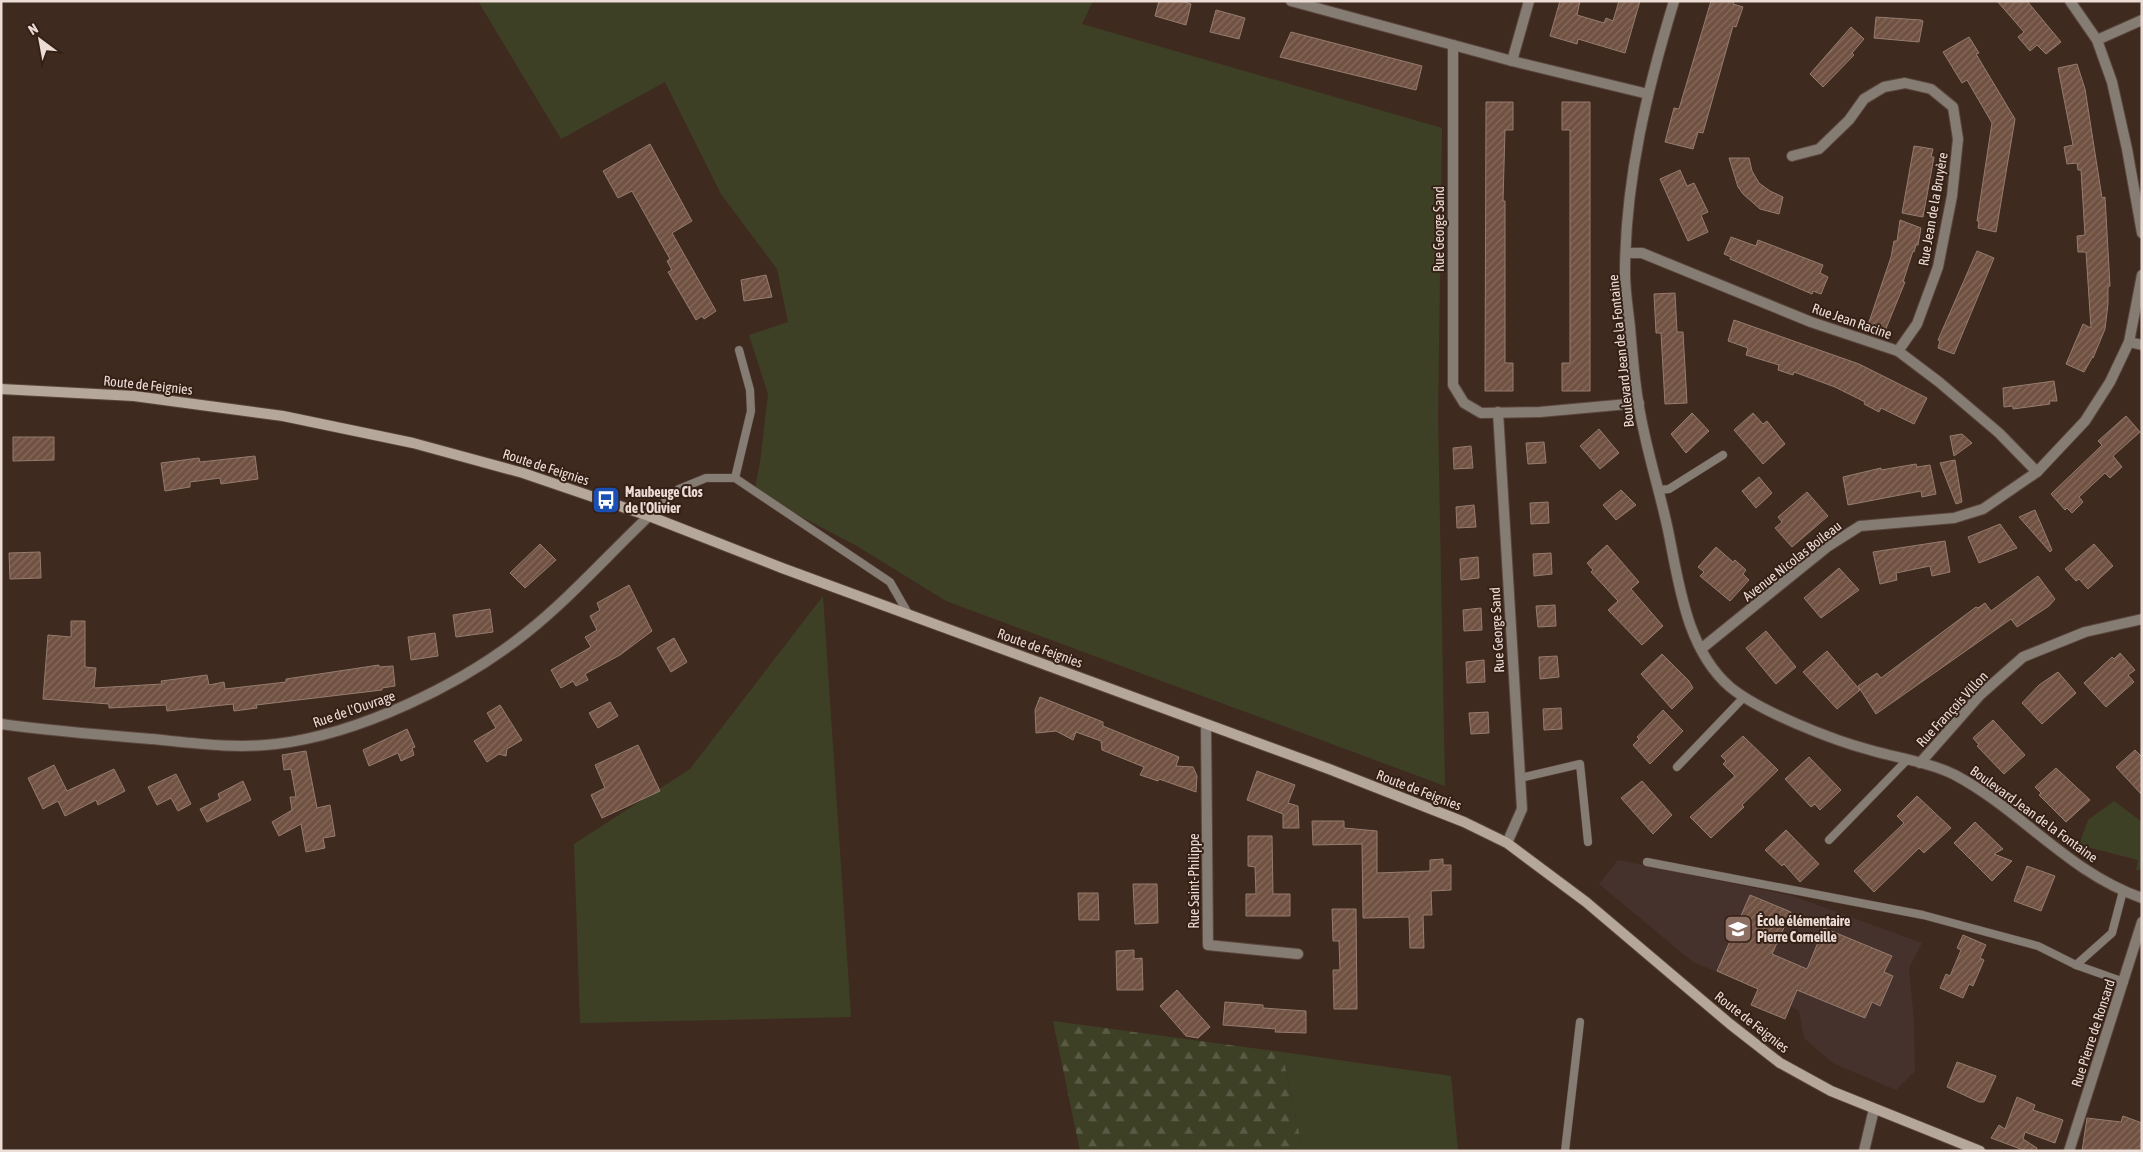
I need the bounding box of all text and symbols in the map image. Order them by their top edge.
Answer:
north arrow [15,15,65,65]
text: N [25,20,41,38]
street label: Rue Jean de la Bruyère [1915,151,1951,267]
street label: Rue George Sand [1431,186,1447,272]
street label: Boulevard Jean de la Fontaine [1605,274,1637,428]
street label: Rue Jean Racine [1810,300,1894,342]
street label: Route de Feignies [103,372,193,398]
street label: Route de Feignies [501,446,591,488]
place label: Maubeuge Clos de l'Olivier [625,484,703,516]
bus stop icon: Maubeuge Clos de l'Olivier [591,485,621,515]
street label: Avenue Nicolas Boileau [1740,518,1844,604]
street label: Rue George Sand [1487,587,1507,673]
street label: Route de Feignies [995,625,1085,671]
street label: Rue François Villon [1913,668,1991,750]
street label: Rue de l'Ouvrage [311,687,397,731]
street label: Boulevard Jean de la Fontaine [1967,762,2101,866]
street label: Route de Feignies [1374,766,1464,814]
street label: Rue Saint-Philippe [1186,833,1202,929]
place label: École élémentaire Pierre Corneille [1757,913,1850,945]
school or university icon: École élémentaire Pierre Corneille [1723,914,1753,944]
street label: Rue Pierre de Ronsard [2068,977,2118,1089]
street label: Route de Feignies [1712,988,1792,1056]

